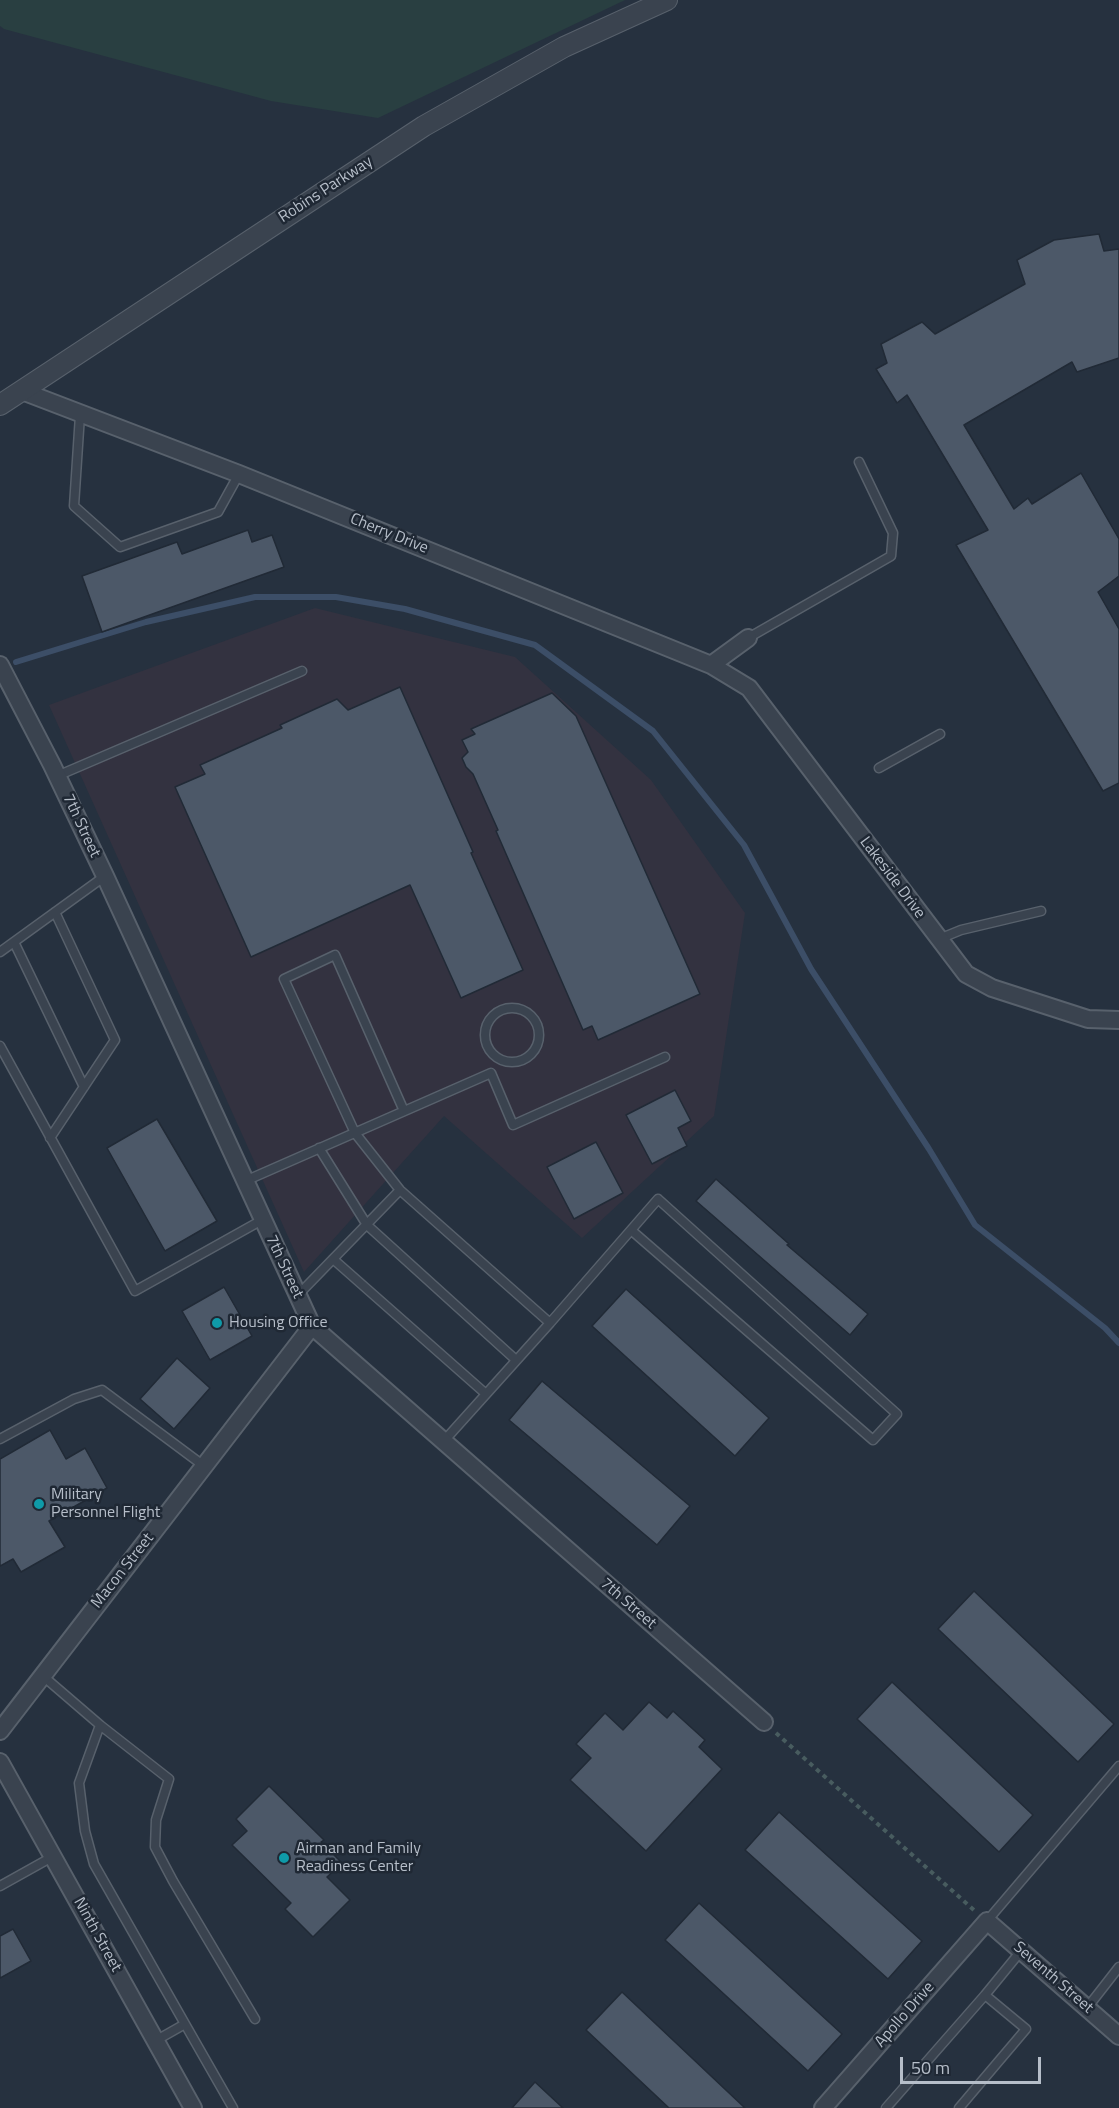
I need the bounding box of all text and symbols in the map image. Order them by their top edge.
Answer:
street label: Robins Parkway [275,153,377,227]
street label: Cherry Drive [347,510,431,558]
street label: 7th Street [58,791,104,861]
street label: Lakeside Drive [855,833,929,923]
street label: 7th Street [261,1232,307,1302]
place label: Housing Office [229,1313,328,1333]
marker: Housing Office [210,1316,224,1330]
place label: Military Personnel Flight [51,1485,160,1523]
marker: Military Personnel Flight [32,1497,46,1511]
street label: Macon Street [88,1530,158,1612]
street label: 7th Street [596,1574,660,1634]
place label: Airman and Family Readiness Center [296,1839,421,1877]
marker: Airman and Family Readiness Center [277,1851,291,1865]
street label: Ninth Street [69,1895,125,1975]
street label: Seventh Street [1009,1938,1097,2018]
street label: Apollo Drive [871,1978,939,2052]
scale bar [903,2045,1044,2083]
text: 50 m [911,2054,950,2081]

